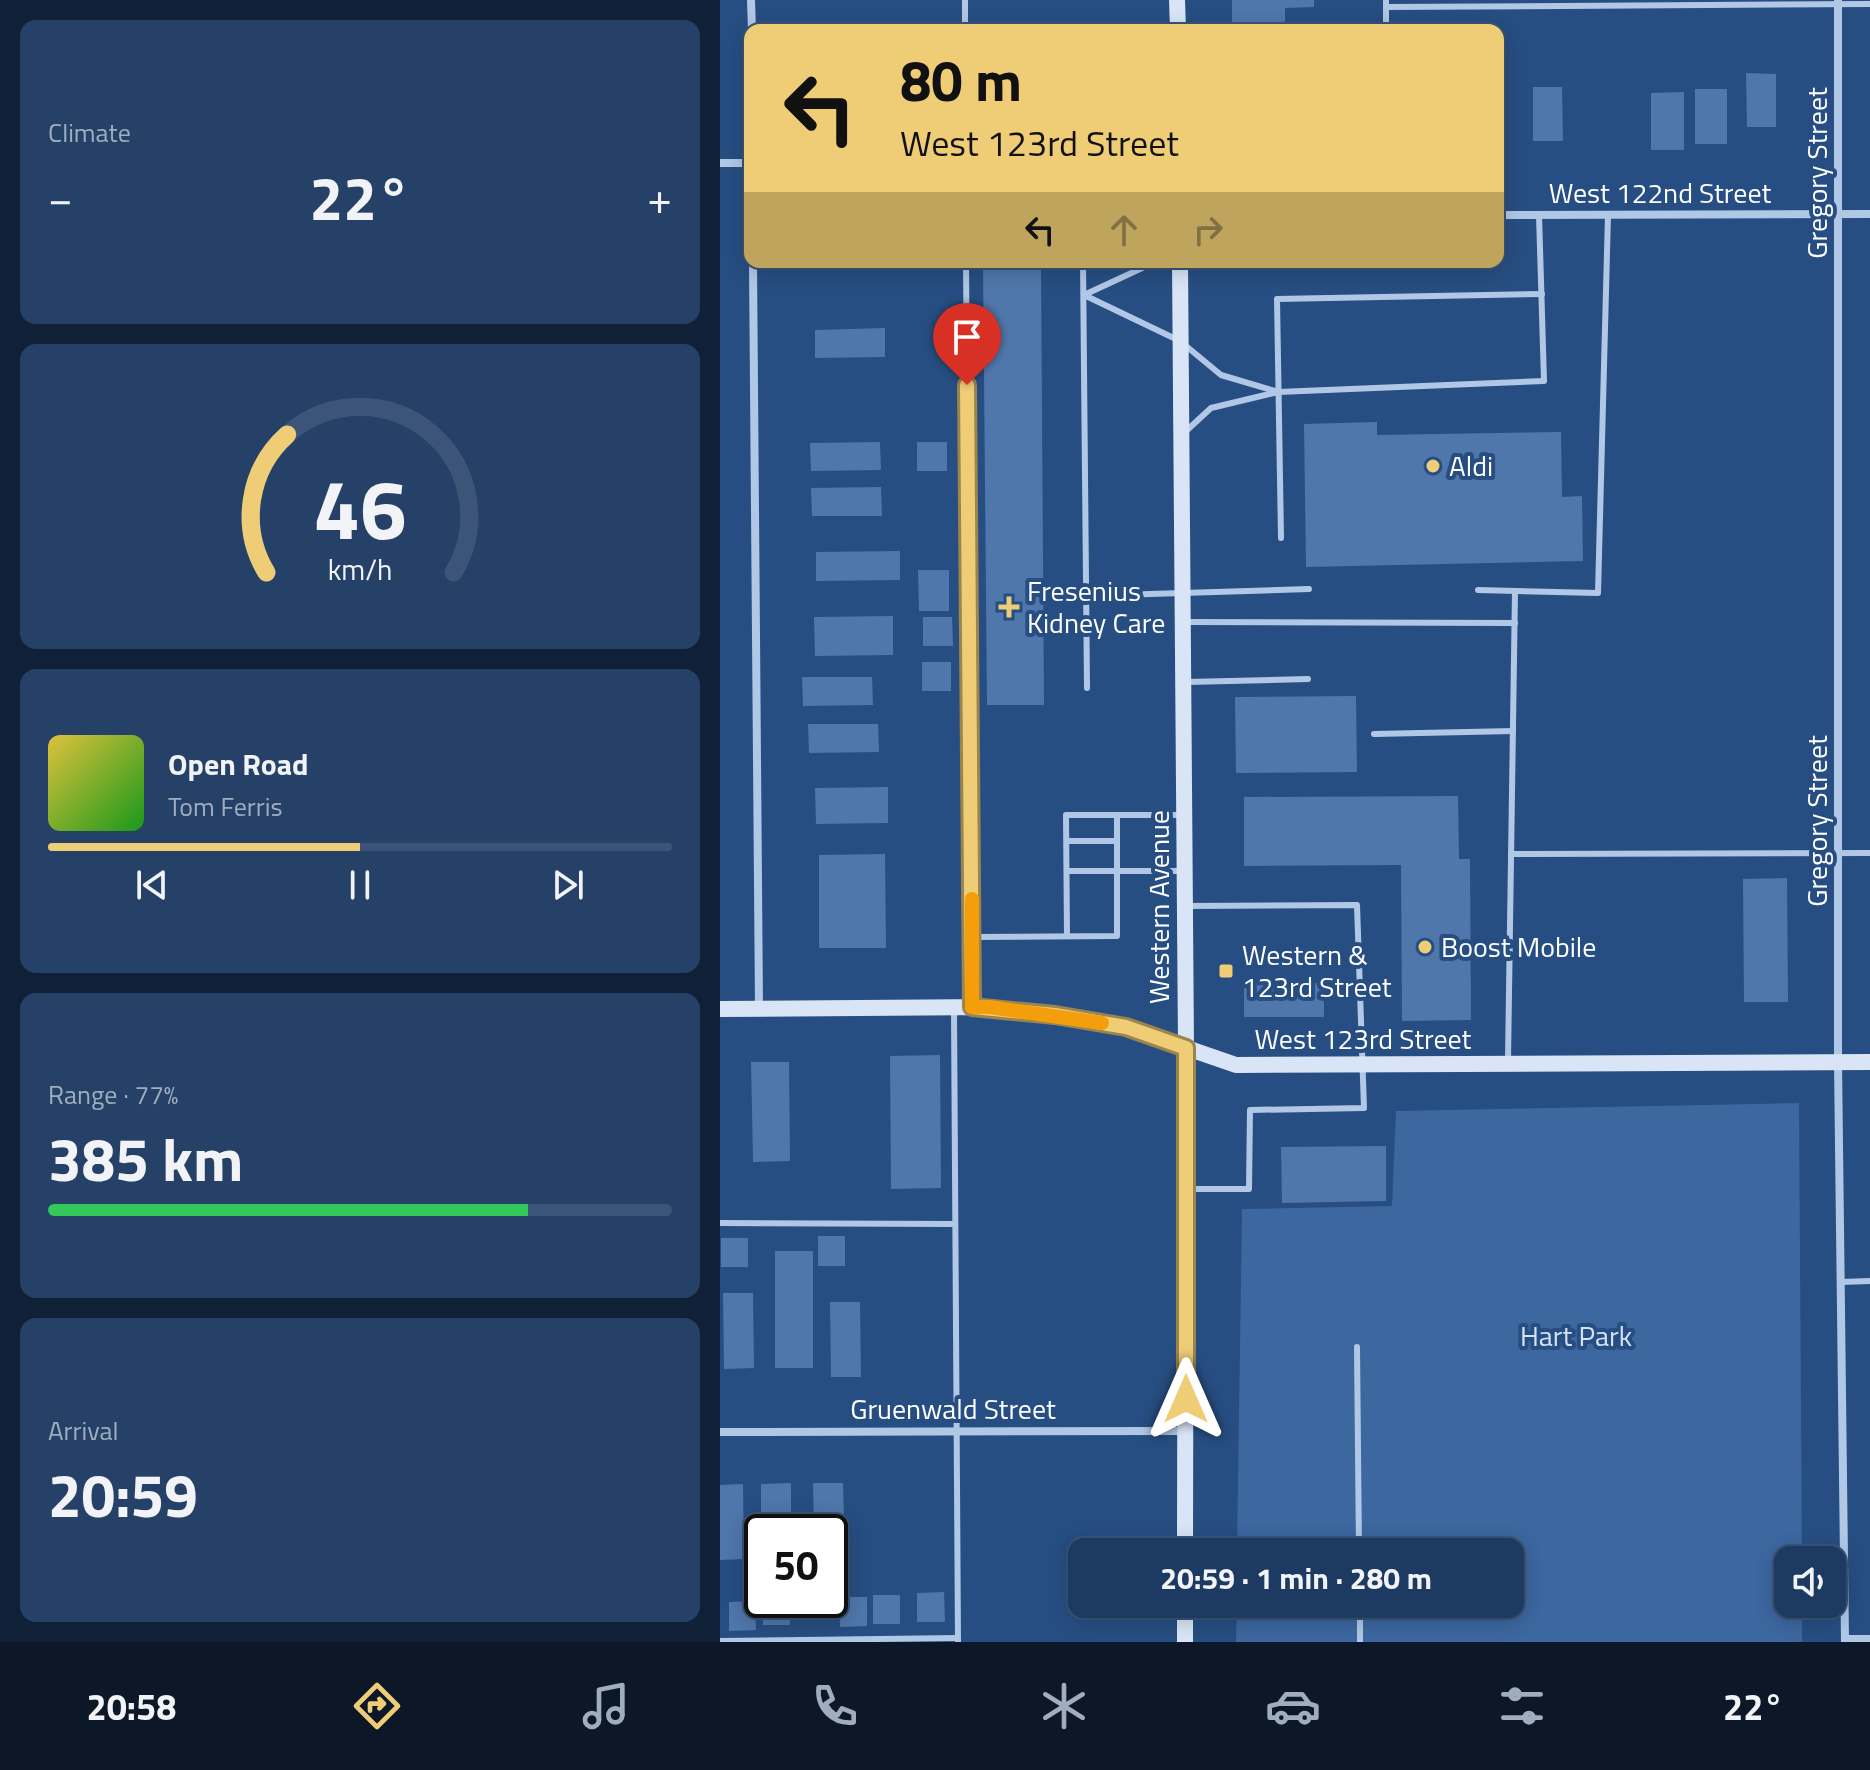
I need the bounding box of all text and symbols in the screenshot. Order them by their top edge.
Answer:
text: 80 m [900,38,1022,123]
icon: left [768,56,872,160]
street label: Gregory Street [1795,87,1838,259]
text: Climate [48,113,131,152]
text: West 123rd Street [900,115,1179,170]
text: 22° [310,152,410,243]
text: − [48,164,73,231]
text: + [647,164,672,231]
street label: West 122nd Street [1549,171,1771,214]
icon: left [1018,208,1062,252]
icon: ahead [1102,208,1146,252]
icon: right [1186,208,1230,252]
pin [933,303,1001,385]
icon: arrive [945,315,989,359]
text: 46 [313,444,407,570]
place label: Aldi [1449,444,1493,487]
marker: Aldi [1424,457,1442,475]
text: km/h [328,548,392,591]
place label: Fresenius Kidney Care [1027,569,1165,644]
marker: Fresenius Kidney Care [998,596,1020,618]
street label: Gregory Street [1795,735,1838,907]
text: Open Road [168,741,309,787]
text: Tom Ferris [168,787,283,826]
street label: Western Avenue [1137,810,1180,1004]
icon: previous [130,863,174,907]
icon: pause [338,863,382,907]
icon: next [546,863,590,907]
place label: Boost Mobile [1441,925,1596,968]
place label: Western & 123rd Street [1242,933,1392,1008]
marker: Boost Mobile [1416,938,1434,956]
marker: Western & 123rd Street [1217,962,1235,980]
street label: West 123rd Street [1255,1017,1472,1060]
text: Range · 77% [48,1075,178,1114]
text: 385 km [48,1113,243,1204]
park label: Hart Park [1520,1314,1632,1357]
position arrow [1144,1357,1228,1441]
street label: Gruenwald Street [850,1387,1056,1430]
text: Arrival [48,1411,119,1450]
text: 20:59 [48,1449,198,1540]
speed limit sign: 50 [744,1514,848,1618]
map controls [1774,1546,1846,1618]
button: sound [1774,1546,1846,1618]
text: 20:59 · 1 min · 280 m [1160,1555,1432,1601]
icon: directions [349,1678,405,1734]
icon: music [578,1678,634,1734]
icon: phone [807,1678,863,1734]
icon: climate [1036,1678,1092,1734]
icon: car [1265,1678,1321,1734]
icon: filters [1494,1678,1550,1734]
text: 20:58 [86,1679,176,1734]
text: 22° [1723,1679,1783,1734]

